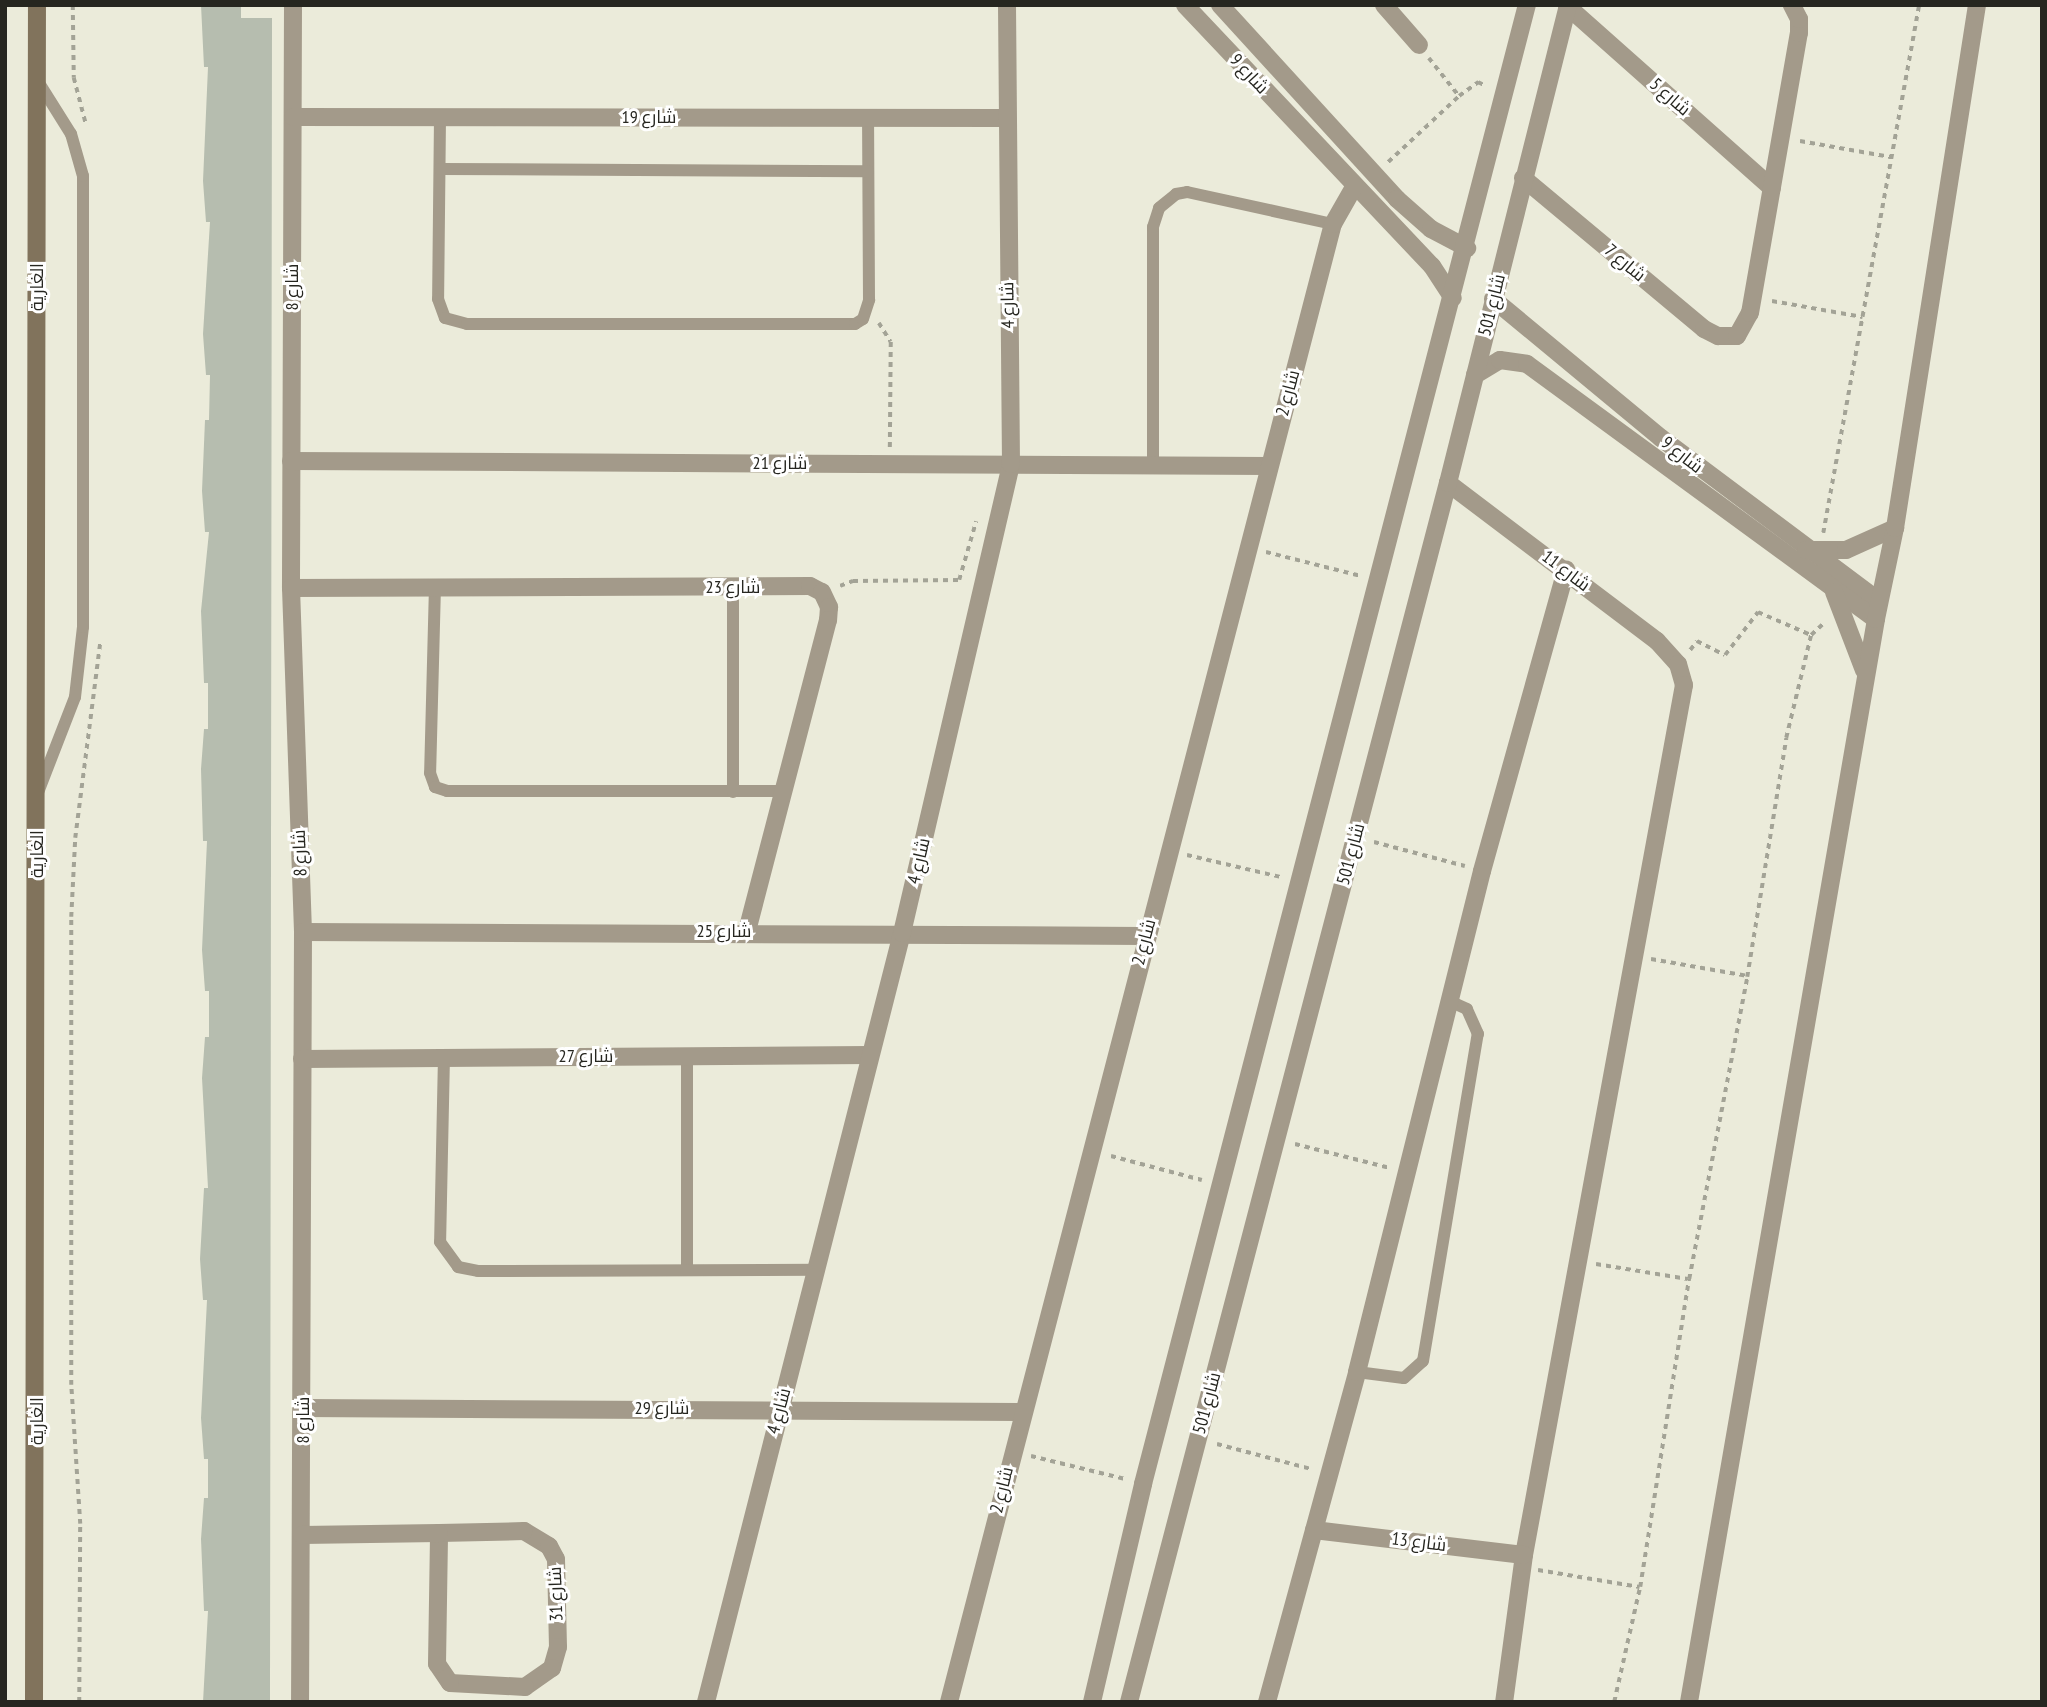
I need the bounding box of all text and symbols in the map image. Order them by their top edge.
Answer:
street label: شارع 9 [1225,50,1273,98]
street label: شارع 5 [1645,74,1695,120]
street label: شارع 19 [622,106,676,128]
street label: شارع 7 [1600,240,1650,286]
street label: الغارية [26,263,48,311]
street label: شارع 8 [281,264,303,310]
street label: شارع 501 [1474,272,1510,338]
street label: شارع 4 [997,281,1019,329]
street label: شارع 2 [1272,368,1304,418]
street label: شارع 9 [1657,432,1707,478]
street label: شارع 21 [753,452,807,474]
street label: شارع 11 [1538,546,1594,596]
street label: شارع 23 [706,576,760,598]
street label: شارع 501 [1332,821,1370,887]
street label: شارع 8 [288,829,312,877]
street label: الغارية [26,830,48,878]
street label: شارع 4 [903,836,935,886]
street label: شارع 2 [1128,917,1160,967]
street label: شارع 25 [697,920,751,942]
street label: شارع 27 [559,1045,613,1067]
street label: شارع 501 [1188,1370,1226,1436]
street label: شارع 4 [763,1386,795,1436]
street label: الغارية [26,1397,48,1445]
street label: شارع 8 [292,1397,314,1443]
street label: شارع 29 [635,1397,689,1419]
street label: شارع 2 [986,1465,1018,1515]
street label: شارع 13 [1390,1528,1448,1556]
street label: شارع 31 [544,1566,568,1622]

